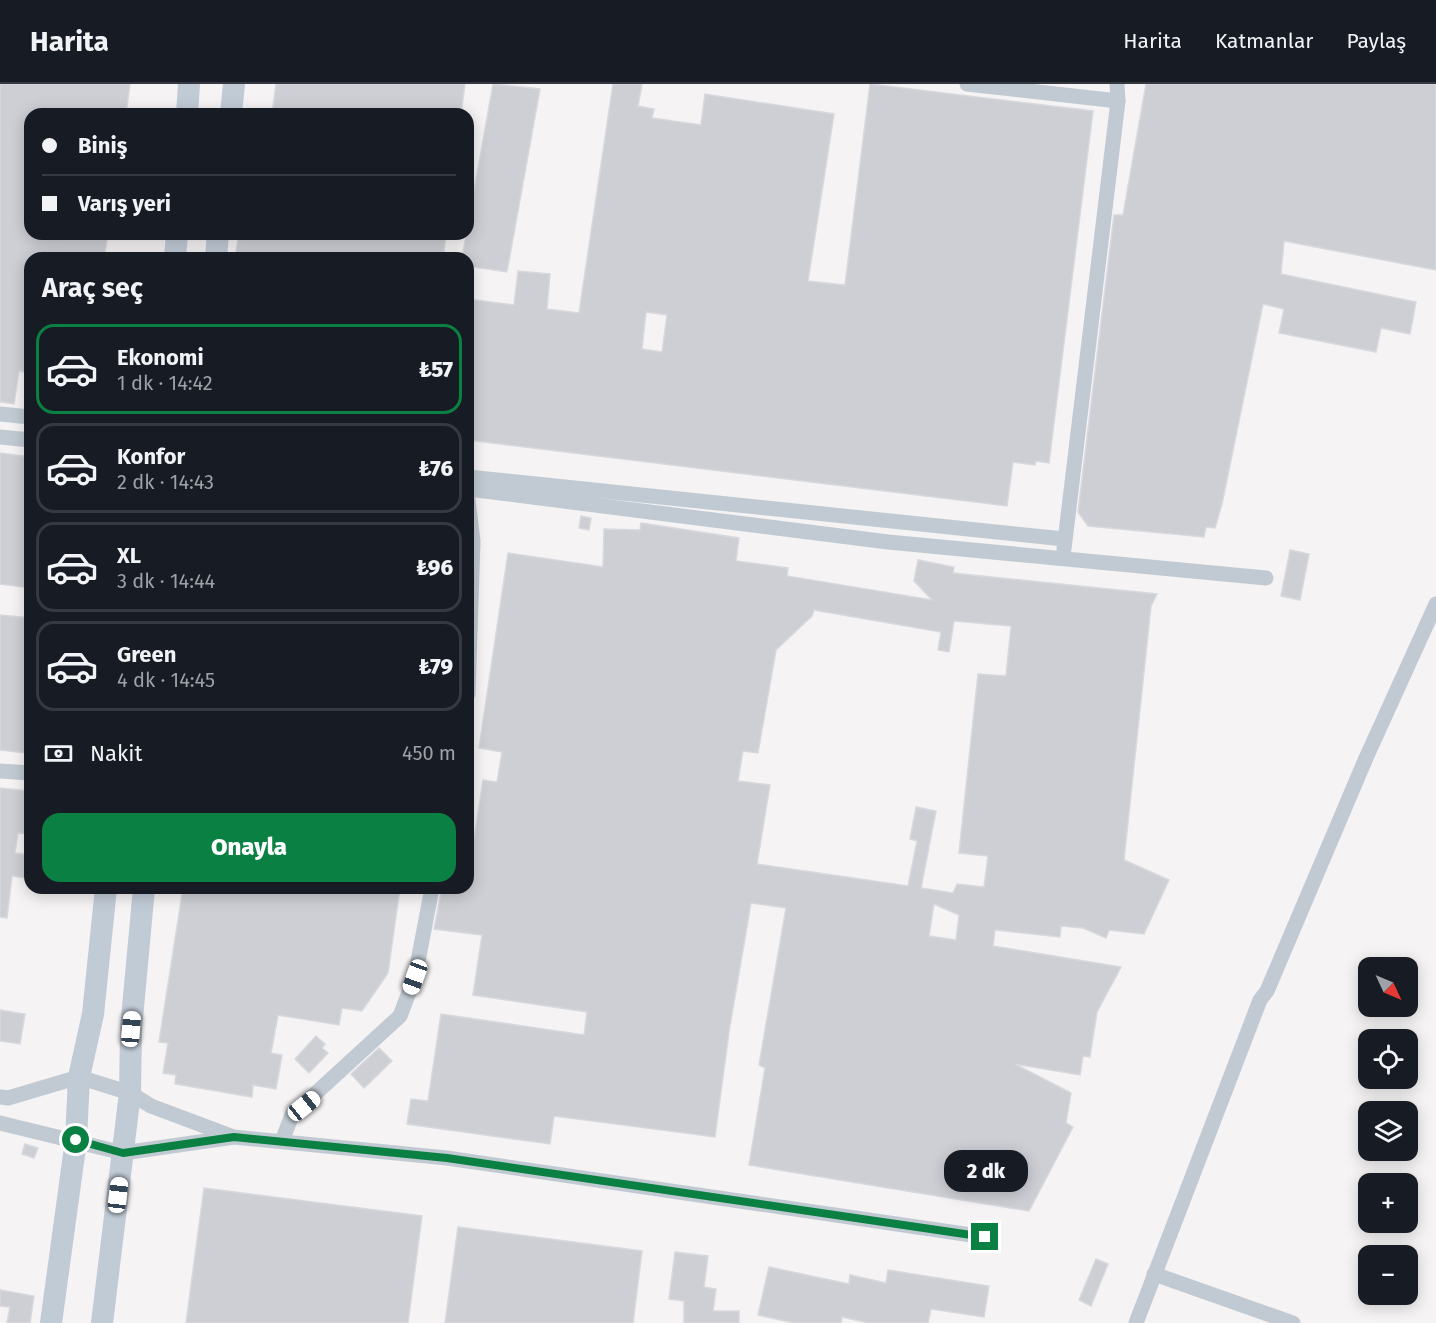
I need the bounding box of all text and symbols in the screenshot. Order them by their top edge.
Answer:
text: Harita [30,25,109,58]
text: Harita [1123,28,1182,54]
text: Katmanlar [1215,28,1313,54]
text: Paylaş [1346,28,1406,54]
text: Biniş [78,132,127,159]
text: Varış yeri [78,190,171,217]
text: Araç seç [42,272,143,304]
icon: car [45,342,99,396]
text: Ekonomi [117,344,204,371]
text: ₺57 [419,356,453,383]
text: 1 dk · 14:42 [117,371,213,395]
icon: car [45,441,99,495]
text: Konfor [117,443,185,470]
text: ₺76 [419,455,453,482]
text: 2 dk · 14:43 [117,470,214,494]
icon: car [45,540,99,594]
text: XL [117,542,141,569]
text: ₺96 [416,554,453,581]
text: 3 dk · 14:44 [117,569,215,593]
icon: car [45,639,99,693]
text: Green [117,641,176,668]
text: ₺79 [418,653,453,680]
text: 4 dk · 14:45 [117,668,215,692]
icon: cash [42,737,75,770]
text: Nakit [90,740,142,767]
text: 450 m [402,741,456,765]
button: Onayla [42,813,456,882]
car [400,957,430,997]
north arrow [1358,957,1418,1017]
map controls [1358,957,1418,1305]
car [120,1010,142,1048]
button: locate [1358,1029,1418,1089]
car [284,1088,324,1124]
button: layers [1358,1101,1418,1161]
route start [62,1126,89,1153]
callout: 2 dk [943,1150,1027,1192]
text: 2 dk [967,1159,1005,1183]
button: + [1358,1173,1418,1233]
car [107,1176,129,1214]
route end [971,1223,998,1250]
button: − [1358,1245,1418,1305]

